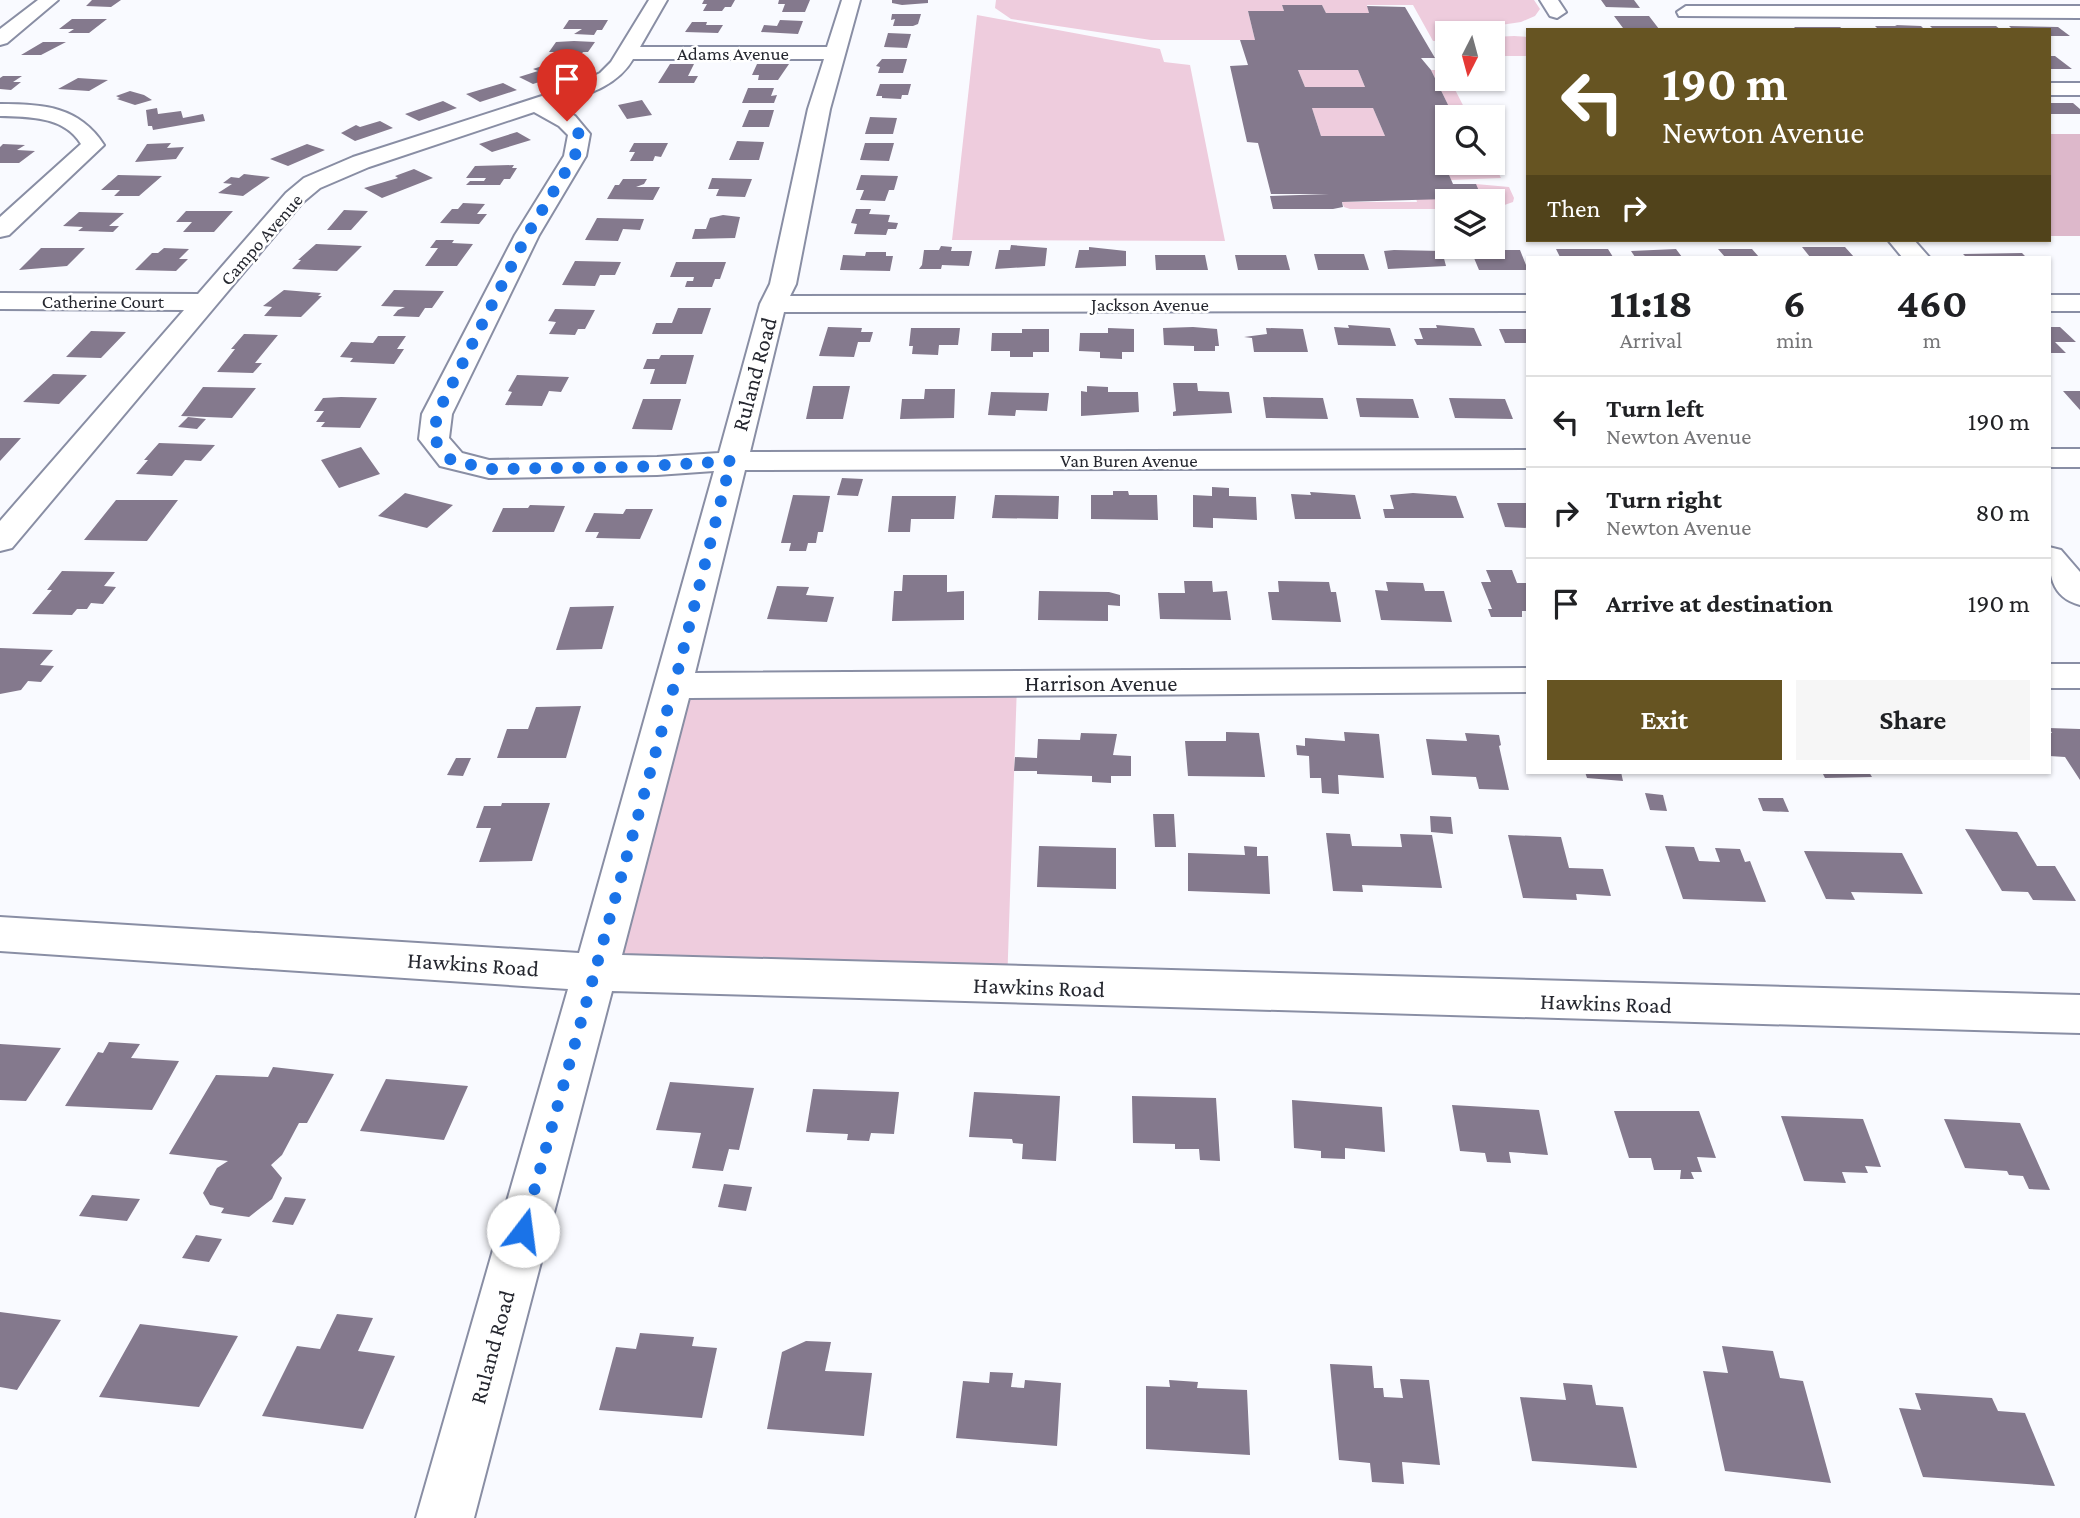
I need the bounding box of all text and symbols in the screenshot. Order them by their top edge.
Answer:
north arrow [1435,21,1505,91]
map controls [1435,21,1505,259]
street label: Adams Avenue [677,43,789,64]
pin [537,49,597,121]
icon: left [1547,56,1638,147]
text: 190 m [1662,56,1788,111]
icon: arrive [548,60,586,98]
button: search [1435,105,1505,175]
text: Newton Avenue [1662,114,1864,150]
street label: Campo Avenue [216,189,307,289]
button: layers [1435,189,1505,259]
icon: right [1615,189,1653,227]
text: Then [1547,194,1601,223]
text: 11:18 [1609,279,1693,326]
text: 6 [1783,279,1806,326]
text: 460 [1896,279,1968,326]
street label: Catherine Court [42,291,165,312]
street label: Jackson Avenue [1089,294,1209,315]
street label: Ruland Road [726,314,782,434]
text: Arrival [1620,327,1682,353]
text: min [1776,327,1813,353]
text: m [1923,327,1941,353]
text: Turn left [1606,394,1704,423]
icon: left [1547,403,1585,441]
text: 190 m [1968,407,2030,436]
text: Newton Avenue [1606,423,1751,449]
street label: Van Buren Avenue [1060,450,1198,471]
text: Turn right [1606,485,1722,514]
icon: right [1547,494,1585,532]
text: 80 m [1976,498,2030,527]
text: Newton Avenue [1606,514,1751,540]
icon: arrive [1547,585,1585,623]
text: Arrive at destination [1606,589,1833,618]
text: 190 m [1968,589,2030,618]
street label: Harrison Avenue [1025,670,1177,696]
button: Exit [1547,680,1782,760]
button: Share [1796,680,2030,760]
street label: Hawkins Road [406,946,540,982]
street label: Hawkins Road [973,972,1105,1002]
street label: Hawkins Road [1540,988,1672,1018]
position arrow [486,1194,560,1268]
street label: Ruland Road [464,1287,520,1407]

